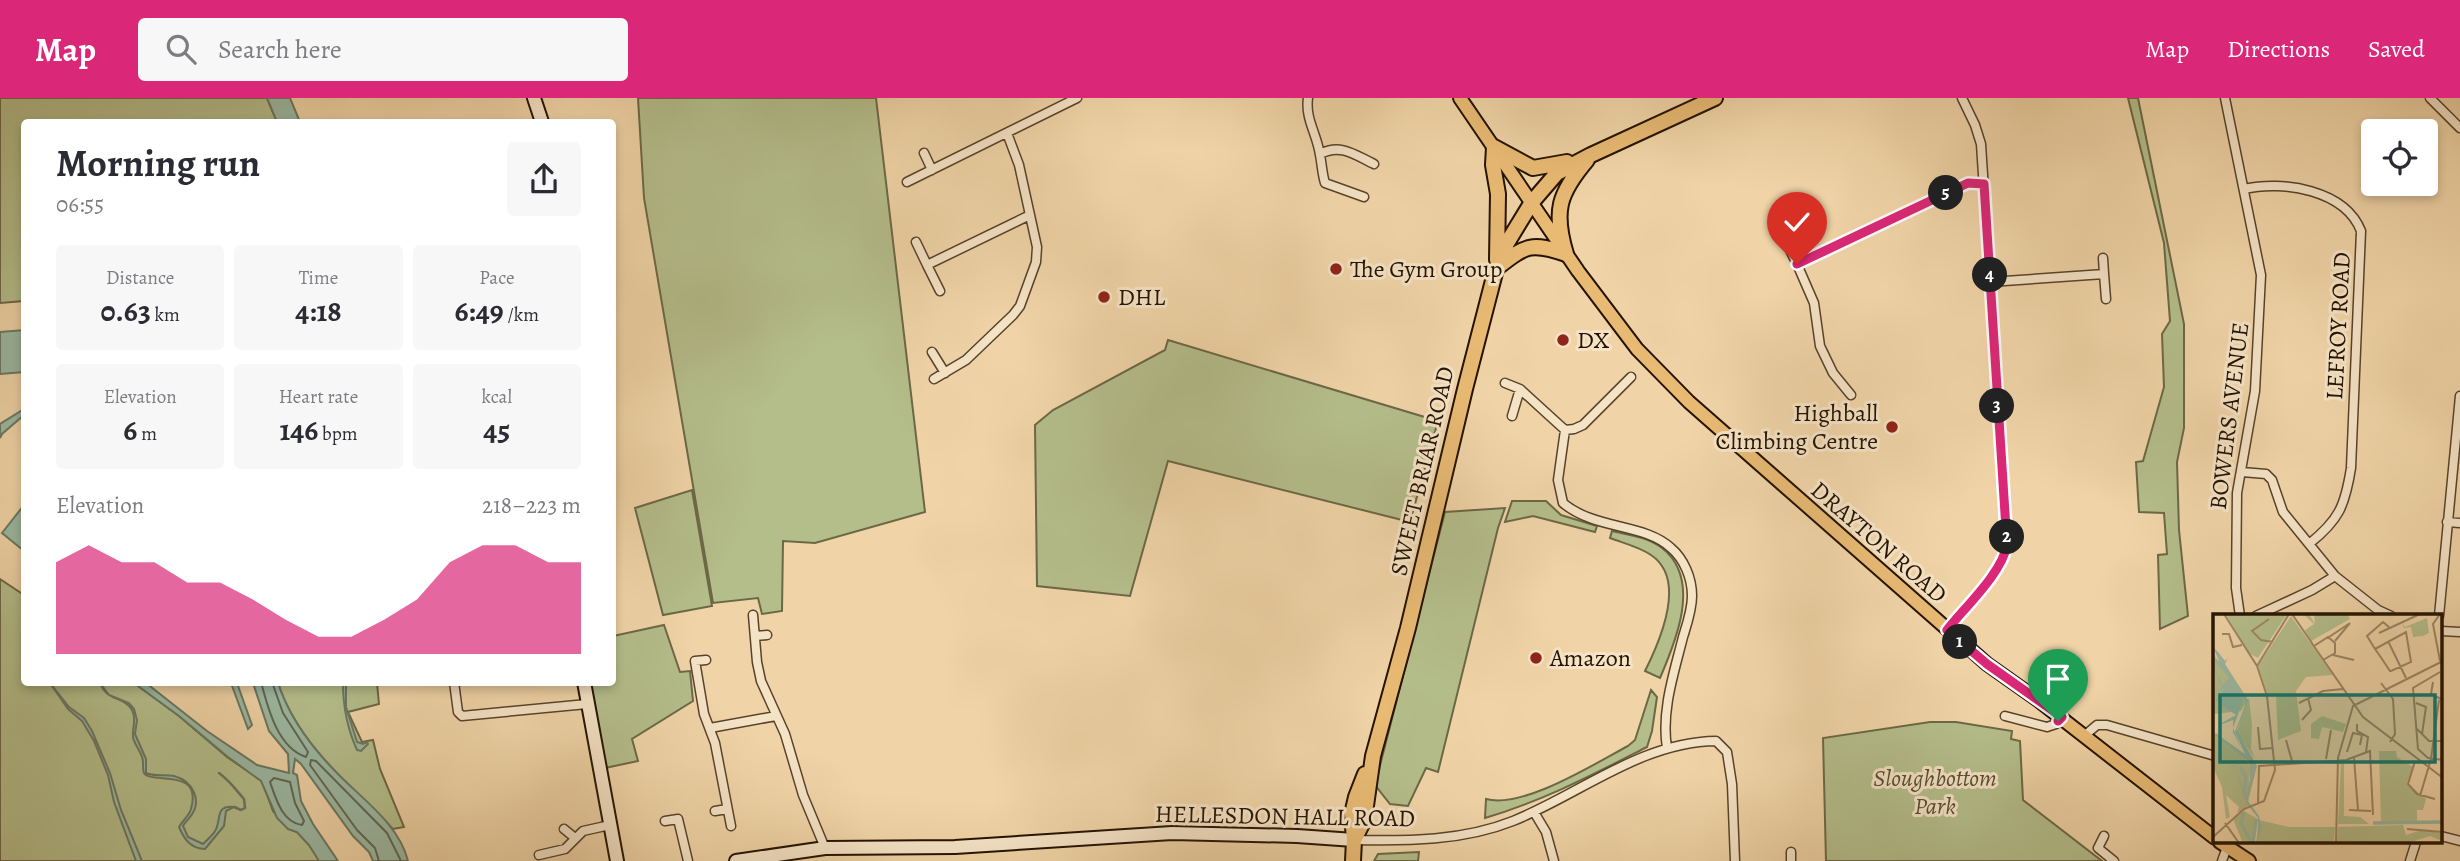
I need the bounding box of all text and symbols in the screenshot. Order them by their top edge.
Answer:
search box [138,18,628,81]
text: Map [35,27,96,72]
icon: search [162,30,200,68]
text: Search here [218,32,342,67]
text: Map [2145,33,2189,65]
text: Directions [2227,33,2330,65]
text: Saved [2368,33,2425,65]
map controls [2361,119,2438,196]
button: locate [2361,119,2438,196]
text: Morning run [56,137,260,189]
button: share [507,142,581,216]
pin: 5 [1928,176,1964,210]
text: 5 [1941,179,1950,205]
text: 06:55 [56,189,104,220]
pin [1767,192,1827,264]
icon: check [1778,203,1816,241]
street label: LEFROY ROAD [2318,251,2358,401]
place label: The Gym Group [1350,253,1502,285]
pin: 4 [1972,258,2008,292]
marker: The Gym Group [1328,261,1344,277]
text: 4 [1985,261,1994,287]
text: Distance [106,265,174,291]
text: Time [299,265,338,291]
text: Pace [479,265,514,291]
place label: DHL [1118,281,1166,313]
marker: DHL [1096,289,1112,305]
text: 0.63 [101,291,151,331]
text: 4:18 [295,291,342,331]
text: 6:49 [455,291,504,331]
text: km [151,302,180,328]
text: /km [504,302,539,328]
street label: BOWERS AVENUE [2202,320,2256,512]
place label: DX [1577,324,1609,356]
marker: DX [1555,332,1571,348]
street label: SWEET BRIAR ROAD [1382,363,1462,579]
text: Elevation [104,384,177,410]
text: Heart rate [279,384,358,410]
text: kcal [482,384,512,410]
pin: 3 [1980,388,2014,424]
text: 3 [1992,392,2001,418]
place label: Highball Climbing Centre [1715,397,1878,457]
text: 6 [123,410,137,450]
text: 146 [279,410,318,450]
text: 45 [483,410,510,450]
marker: Highball Climbing Centre [1884,419,1900,435]
text: m [137,421,157,447]
text: bpm [318,421,358,447]
street label: DRAYTON ROAD [1804,474,1954,610]
text: Elevation [56,490,144,521]
text: 218–223 m [482,490,581,521]
pin: 2 [1990,520,2024,555]
text: 2 [2002,523,2011,549]
inset map [2213,614,2442,844]
pin: 1 [1942,624,1978,660]
text: 1 [1956,628,1963,654]
place label: Amazon [1549,642,1631,674]
pin [2028,649,2088,721]
marker: Amazon [1528,650,1544,666]
icon: arrive [2039,660,2077,698]
park label: Sloughbottom Park [1873,762,1997,822]
street label: HELLESDON HALL ROAD [1155,798,1415,834]

